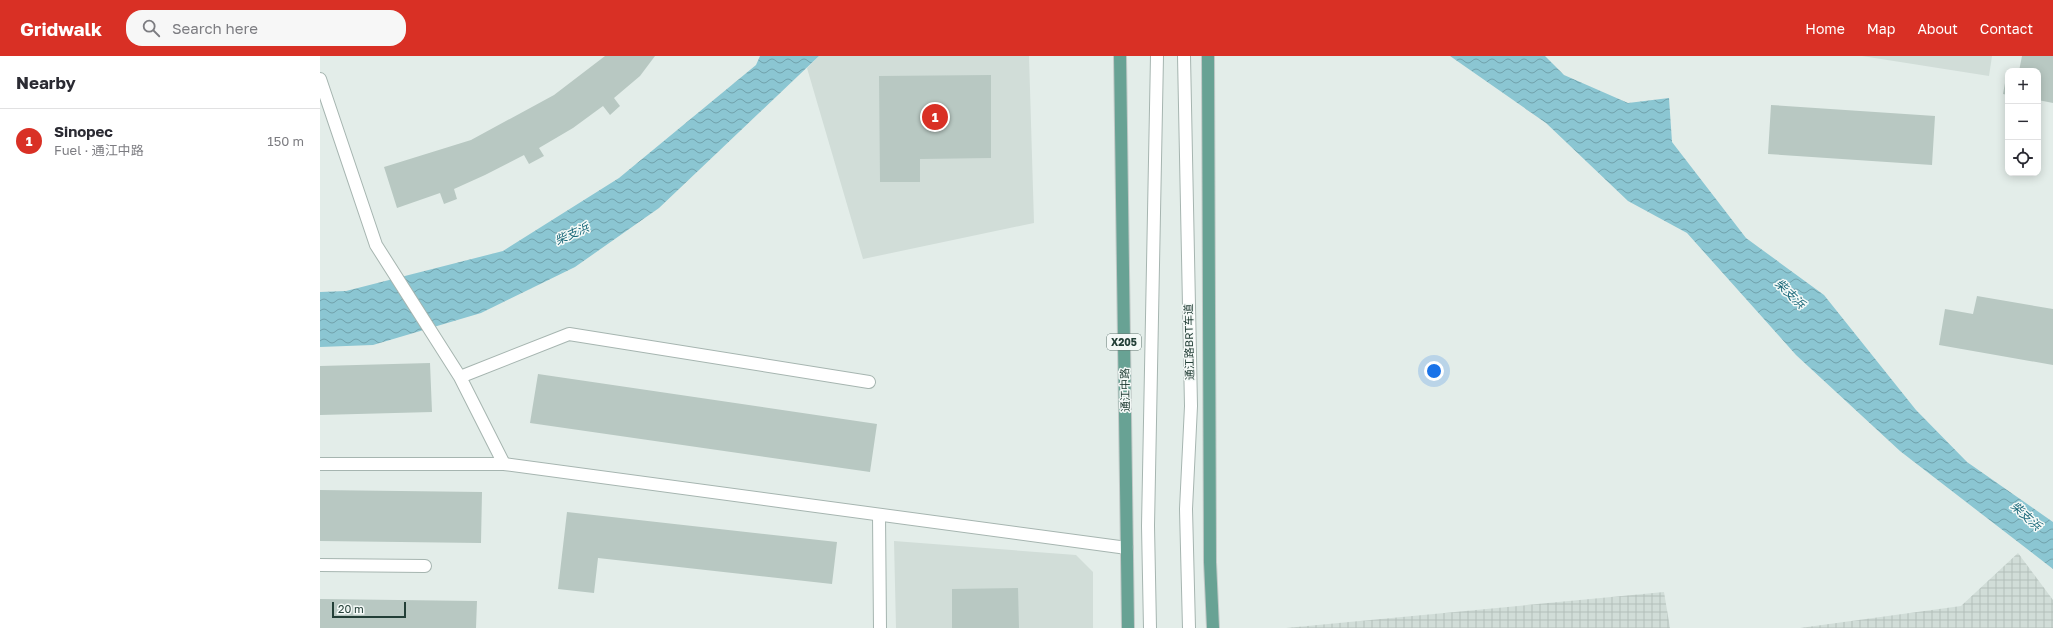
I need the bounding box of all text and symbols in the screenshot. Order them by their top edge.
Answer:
search box [126,10,406,46]
text: Gridwalk [20,17,102,40]
icon: search [140,17,162,39]
text: Search here [172,19,258,37]
text: Home [1805,20,1845,37]
text: Map [1867,20,1895,37]
text: About [1917,20,1958,37]
text: Contact [1980,20,2033,37]
map controls [2005,68,2041,176]
button: + [2005,68,2041,104]
text: Nearby [16,72,76,93]
pin: 1 [922,102,948,132]
button: − [2005,104,2041,140]
text: Sinopec [54,122,113,140]
text: 1 [26,133,32,149]
text: 150 m [267,133,304,149]
button: locate [2005,140,2041,176]
text: Fuel · 通江中路 [54,142,144,158]
water label: 柴支浜 [552,219,592,248]
water label: 柴支浜 [1772,276,1809,312]
street label: 通江路BRT车道 [1181,304,1196,380]
road number: X205 [1107,334,1141,350]
your location [1424,361,1444,381]
street label: 通江中路 [1118,368,1131,412]
water label: 柴支浜 [2008,498,2045,534]
scale bar [332,600,406,619]
text: 20 m [338,602,364,615]

